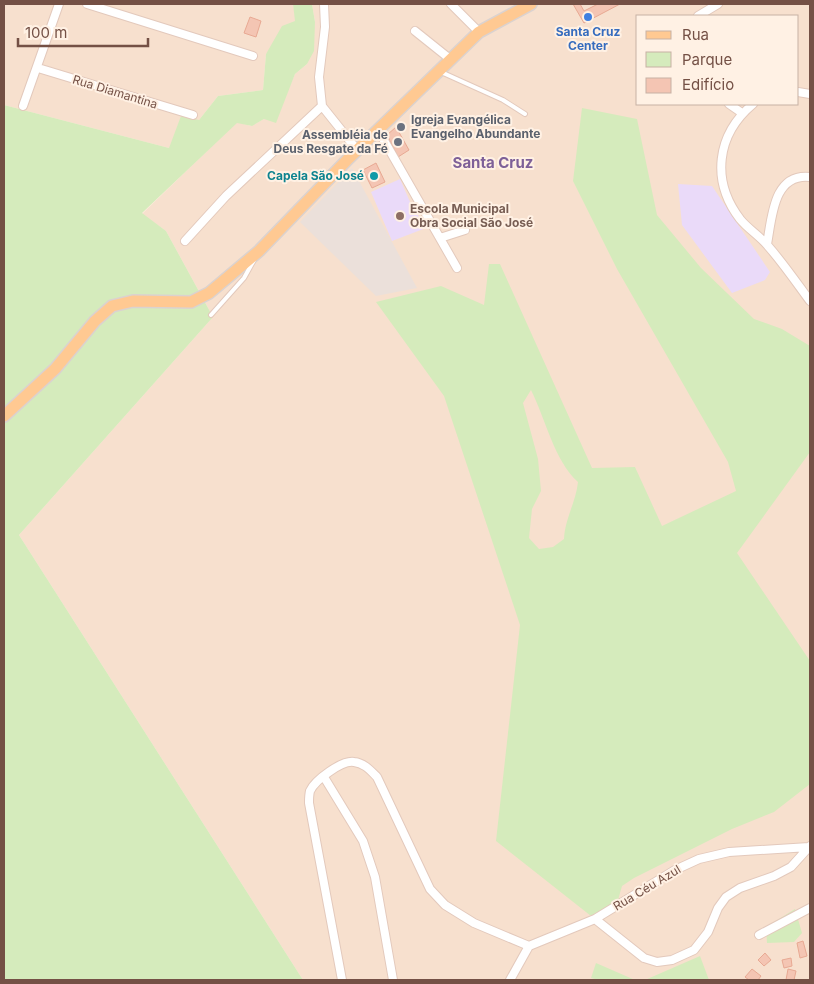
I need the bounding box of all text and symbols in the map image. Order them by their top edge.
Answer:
marker: Santa Cruz Center [582,11,594,23]
scale bar [18,15,148,47]
legend [636,15,799,105]
text: 100 m [25,23,67,42]
place label: Santa Cruz Center [556,24,620,53]
text: Rua [682,25,709,44]
text: Parque [682,50,732,69]
street label: Rua Diamantina [71,71,160,112]
text: Edifício [682,75,734,94]
place label: Igreja Evangélica Evangelho Abundante [411,112,540,141]
marker: Igreja Evangélica Evangelho Abundante [395,121,407,133]
place label: Assembléia de Deus Resgate da Fé [274,127,388,156]
marker: Assembléia de Deus Resgate da Fé [392,136,404,148]
district label: Santa Cruz [453,153,533,172]
place label: Capela São José [267,168,364,183]
marker: Capela São José [368,170,380,182]
place label: Escola Municipal Obra Social São José [410,201,533,230]
marker: Escola Municipal Obra Social São José [394,210,406,222]
street label: Rua Céu Azul [610,862,683,914]

